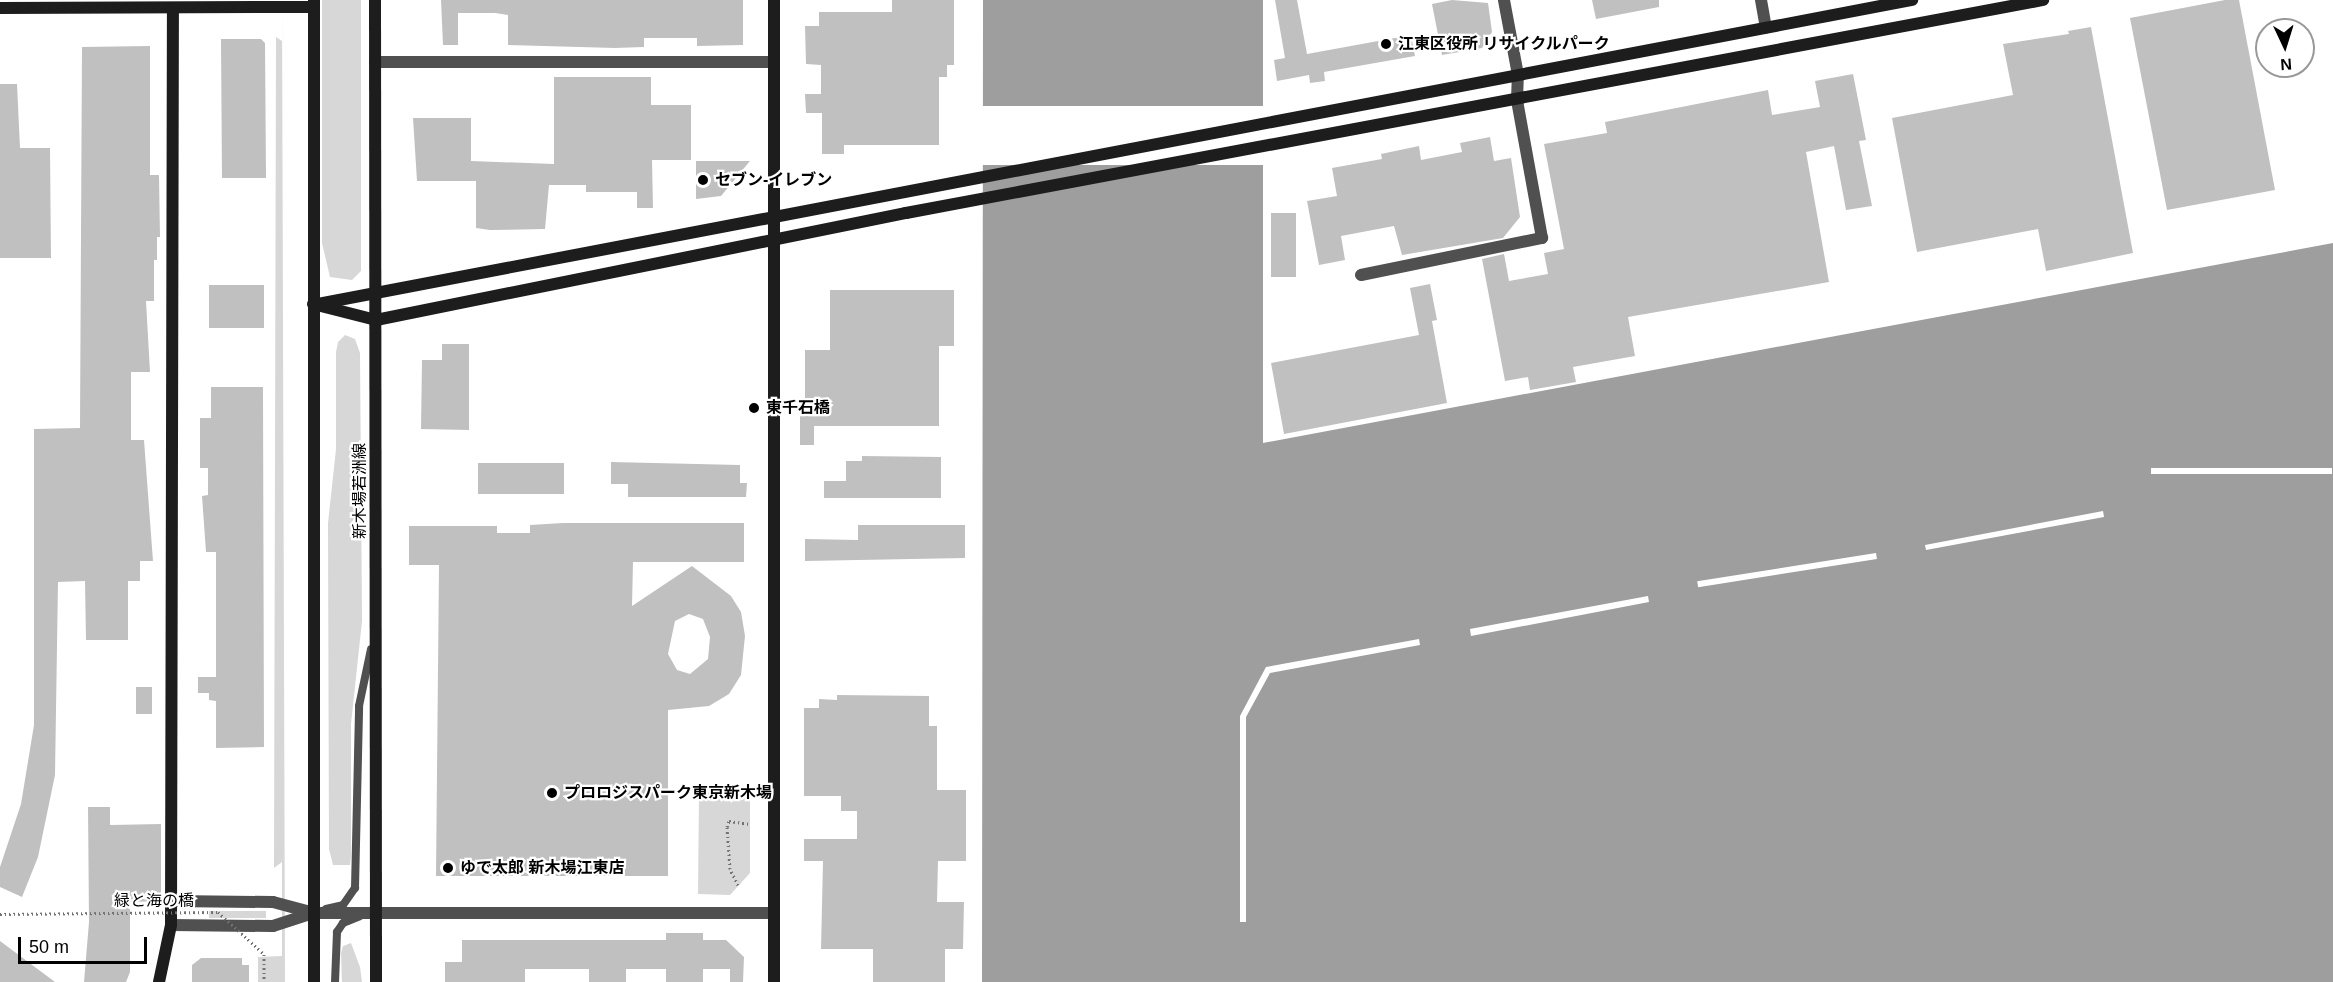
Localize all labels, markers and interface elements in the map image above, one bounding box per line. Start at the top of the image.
north arrow [2255,18,2315,78]
place label: 江東区役所 リサイクルパーク [1398,34,1610,54]
marker: 江東区役所 リサイクルパーク [1379,37,1393,51]
text: N [2280,56,2293,73]
place label: セブン-イレブン [715,170,832,190]
marker: セブン-イレブン [696,173,710,187]
place label: 東千石橋 [766,398,830,418]
marker: 東千石橋 [747,401,761,415]
street label: 新木場若洲線 [350,443,370,539]
place label: プロロジスパーク東京新木場 [564,783,772,803]
marker: プロロジスパーク東京新木場 [545,786,559,800]
place label: ゆで太郎 新木場江東店 [460,858,624,878]
marker: ゆで太郎 新木場江東店 [441,861,455,875]
street label: 緑と海の橋 [114,891,194,911]
scale bar [21,925,150,963]
text: 50 m [29,937,69,957]

